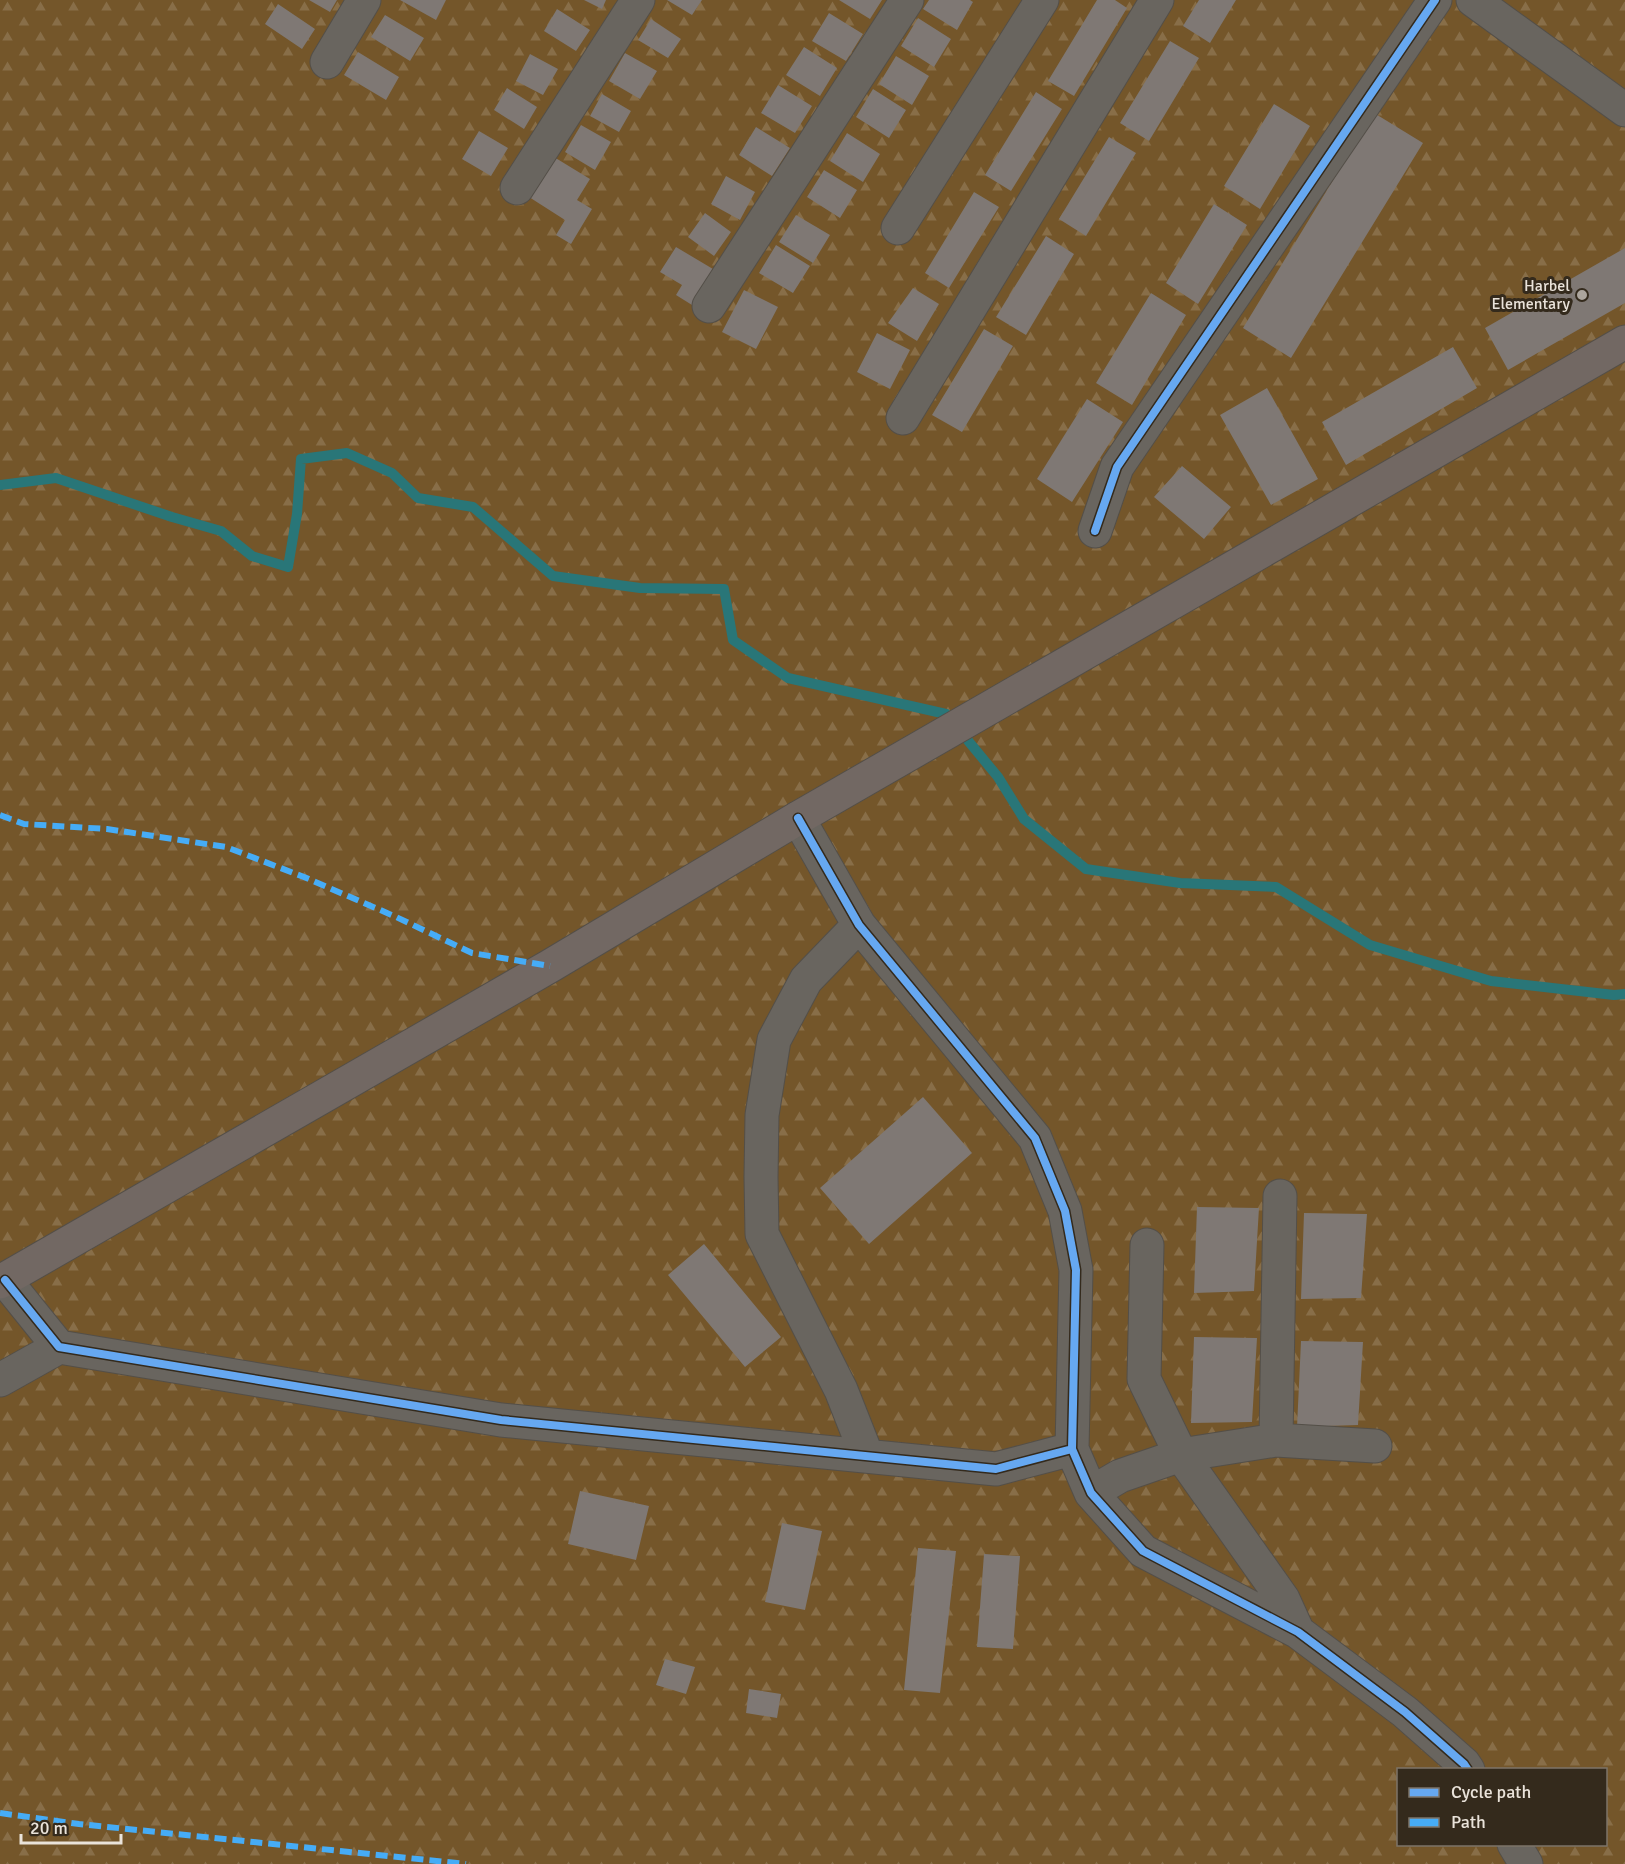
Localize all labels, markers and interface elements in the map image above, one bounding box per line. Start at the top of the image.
place label: Harbel Elementary [1491,276,1571,314]
marker: Harbel Elementary [1575,288,1589,302]
legend [1397,1768,1607,1846]
text: Cycle path [1451,1781,1531,1803]
scale bar [21,1807,122,1845]
text: Path [1451,1811,1486,1833]
text: 20 m [30,1817,68,1839]

